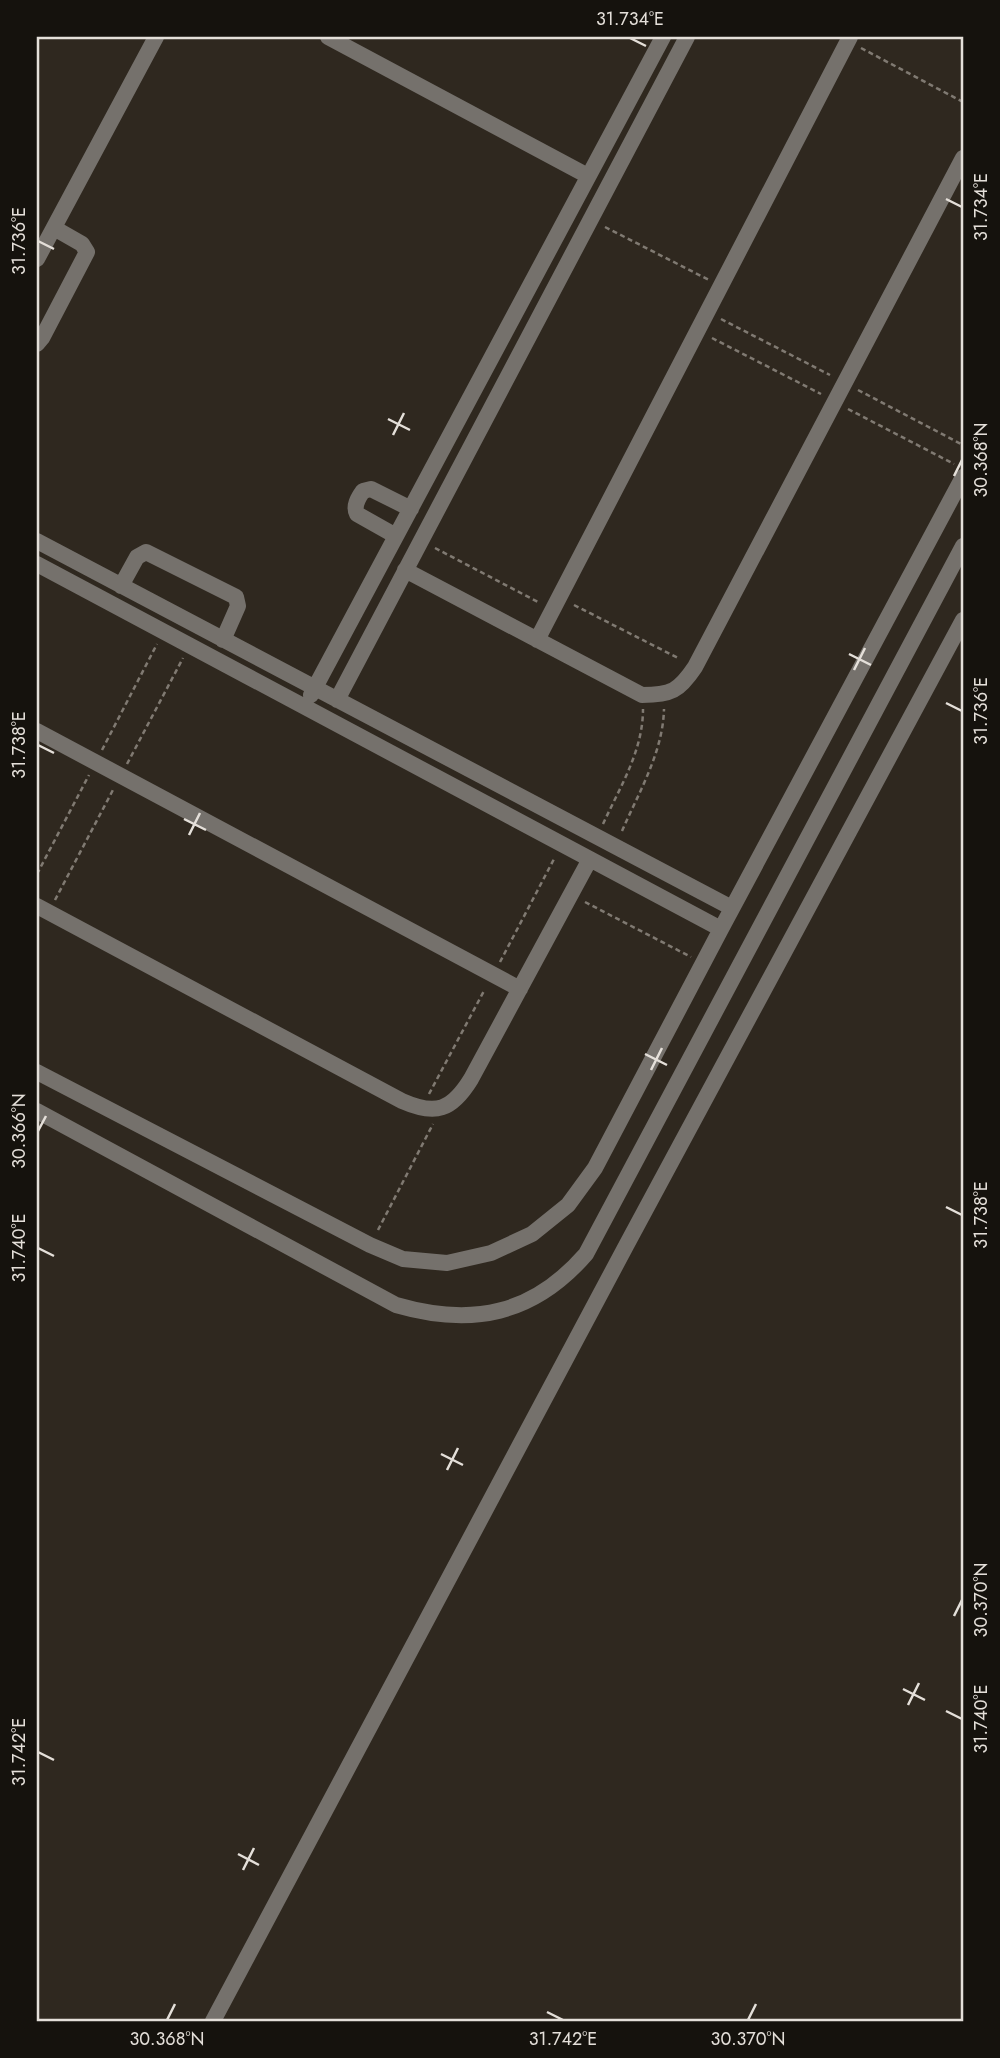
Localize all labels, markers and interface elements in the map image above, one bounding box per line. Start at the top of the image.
text: 31.734°E [596,6,664,32]
text: 31.734°E [968,173,994,241]
text: 31.736°E [6,207,32,275]
text: 30.368°N [968,422,994,498]
text: 31.736°E [968,677,994,745]
text: 31.738°E [6,711,32,779]
text: 30.366°N [6,1093,32,1169]
text: 31.738°E [968,1181,994,1249]
text: 31.740°E [6,1214,32,1282]
text: 30.370°N [968,1563,994,1637]
text: 31.740°E [968,1685,994,1753]
text: 31.742°E [6,1718,32,1786]
text: 30.368°N [129,2026,205,2052]
text: 31.742°E [529,2026,597,2052]
text: 30.370°N [711,2026,785,2052]

